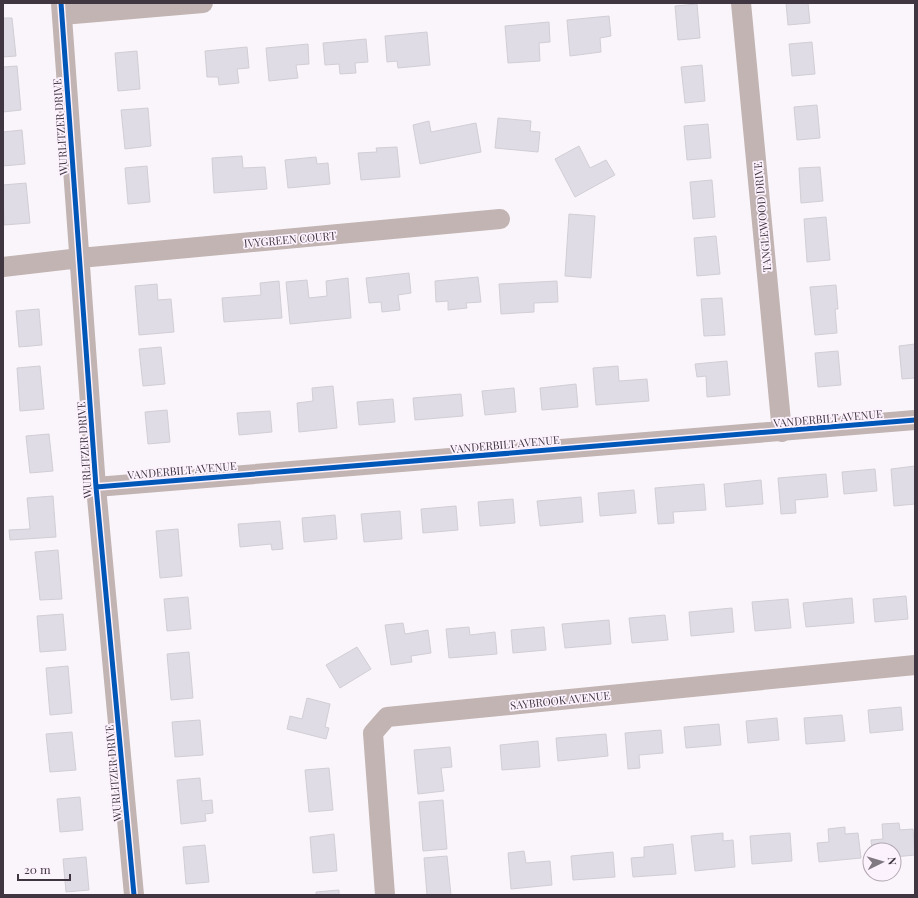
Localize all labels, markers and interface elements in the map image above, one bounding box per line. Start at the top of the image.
street label: WURLITZER DRIVE [49,78,71,177]
street label: TANGLEWOOD DRIVE [750,161,774,273]
street label: IVYGREEN COURT [243,227,337,251]
street label: WURLITZER DRIVE [73,401,95,500]
street label: VANDERBILT AVENUE [772,406,883,430]
street label: VANDERBILT AVENUE [449,432,560,456]
street label: VANDERBILT AVENUE [126,458,237,482]
street label: SAYBROOK AVENUE [509,687,611,713]
street label: WURLITZER DRIVE [101,724,125,823]
north arrow [862,842,902,882]
scale bar [18,856,70,882]
text: N [885,856,900,866]
text: 20 m [24,861,51,877]

